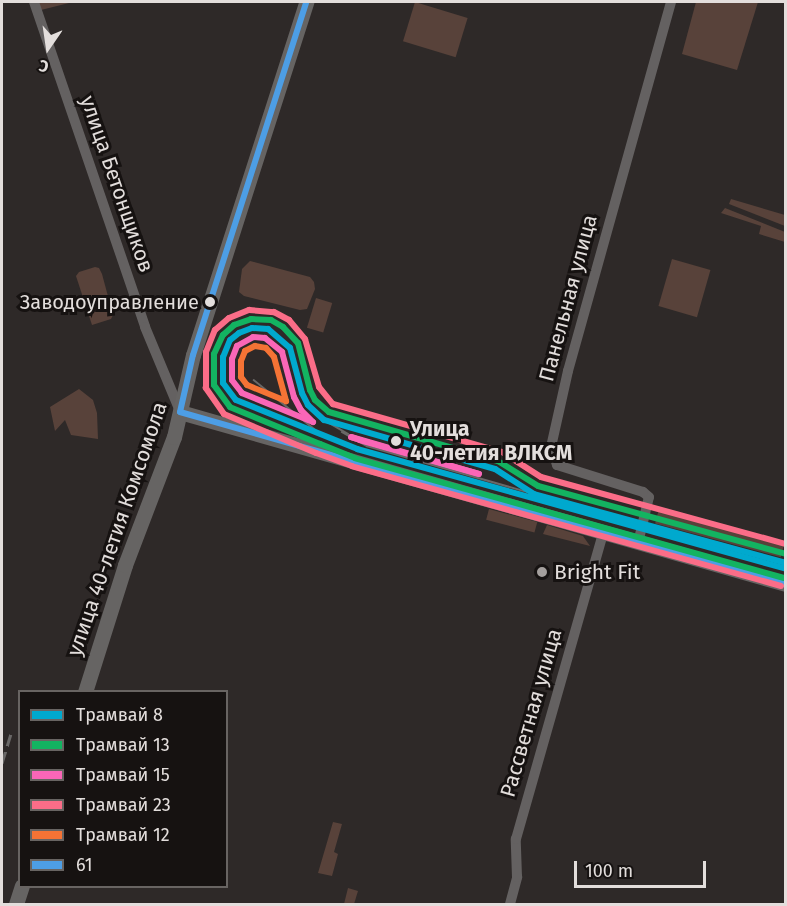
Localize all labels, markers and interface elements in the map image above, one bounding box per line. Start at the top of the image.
north arrow [18,18,78,78]
text: С [37,56,50,76]
street label: улица Бетонщиков [75,92,159,276]
street label: Панельная улица [534,212,602,384]
place label: Заводоуправление [20,290,199,314]
marker: Заводоуправление [204,296,216,308]
street label: улица 40-летия Комсомола [62,399,172,659]
place label: Улица 40-летия ВЛКСМ [410,416,572,466]
marker: Улица 40-летия ВЛКСМ [387,432,405,450]
place label: Bright Fit [554,559,640,585]
marker: Bright Fit [535,565,549,579]
street label: Рассветная улица [495,626,567,800]
legend [18,690,228,888]
text: Трамвай 8 [76,704,163,726]
text: Трамвай 13 [76,734,170,756]
text: Трамвай 15 [76,764,170,786]
text: Трамвай 23 [76,794,171,816]
text: Трамвай 12 [76,824,170,846]
scale bar [577,849,709,887]
text: 61 [76,854,93,876]
text: 100 m [585,860,633,882]

